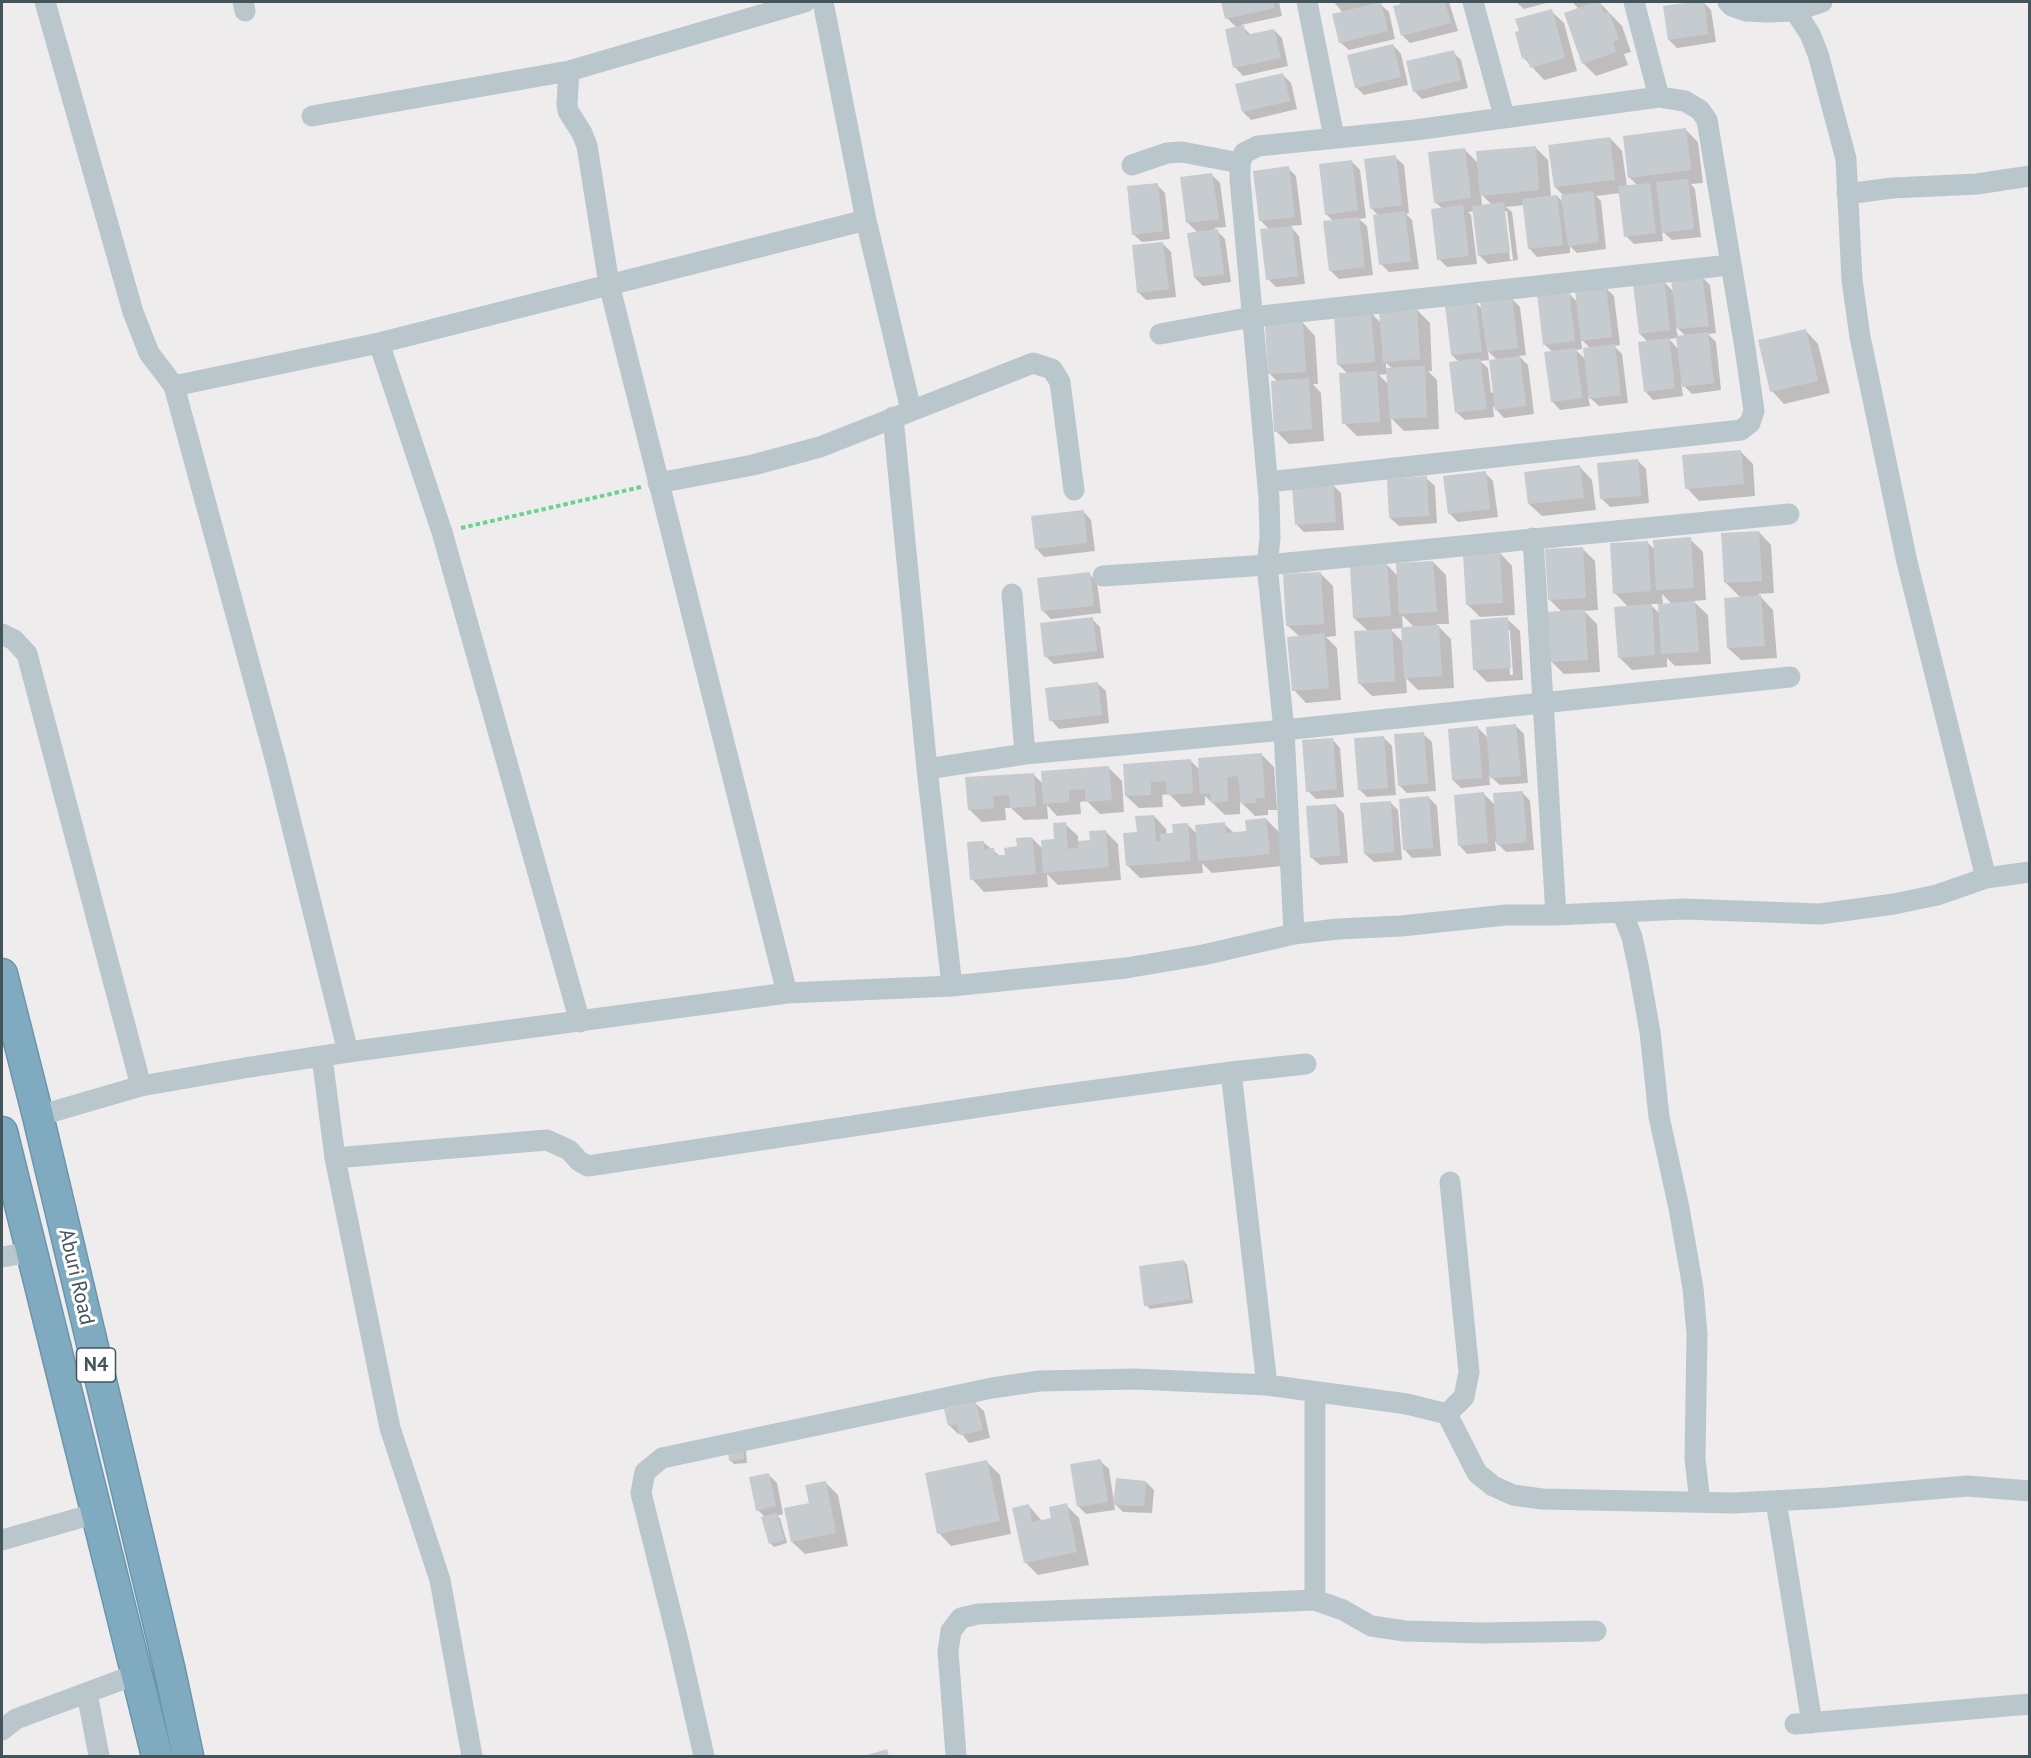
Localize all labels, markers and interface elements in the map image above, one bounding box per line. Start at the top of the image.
street label: Aburi Road [53,1227,99,1327]
road number: N4 [76,1348,116,1382]

